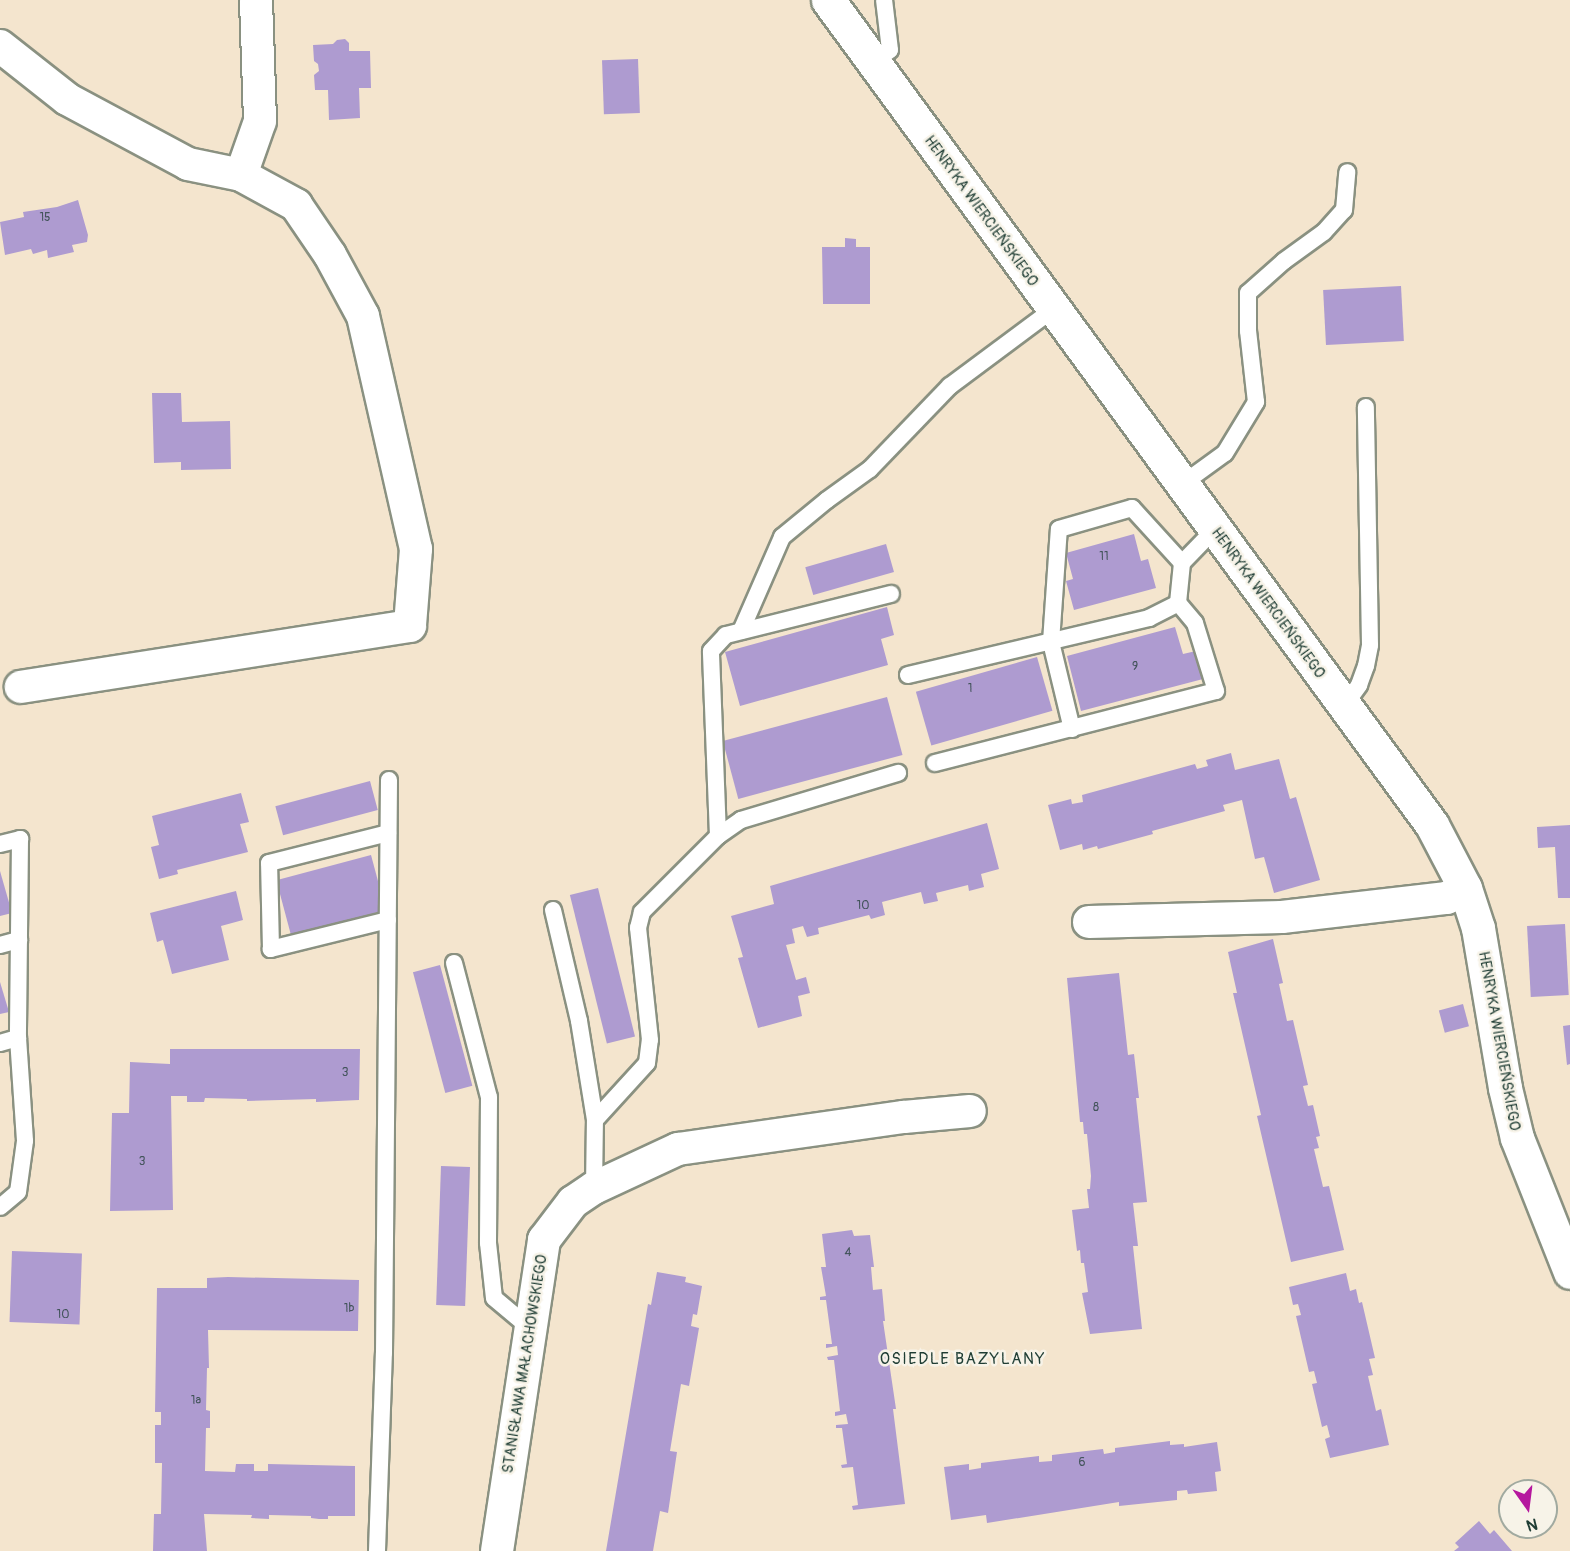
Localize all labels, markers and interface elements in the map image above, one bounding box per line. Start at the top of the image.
street label: HENRYKA WIERCIEŃSKIEGO [920,132,1042,290]
house number: 15 [39,211,51,225]
street label: HENRYKA WIERCIEŃSKIEGO [1207,524,1329,682]
house number: 11 [1099,550,1109,564]
house number: 9 [1132,660,1138,674]
house number: 1 [968,682,972,696]
house number: 10 [857,899,869,913]
street label: HENRYKA WIERCIEŃSKIEGO [1474,950,1524,1132]
house number: 3 [342,1066,348,1080]
house number: 8 [1093,1101,1099,1115]
house number: 3 [139,1155,145,1169]
house number: 4 [845,1246,851,1260]
street label: STANISŁAWA MAŁACHOWSKIEGO [499,1253,551,1475]
house number: 1b [344,1302,354,1316]
house number: 10 [57,1308,69,1322]
district label: OSIEDLE BAZYLANY [880,1349,1046,1369]
house number: 1a [191,1394,201,1408]
house number: 6 [1079,1456,1085,1470]
north arrow [1498,1479,1558,1539]
text: N [1524,1514,1540,1536]

